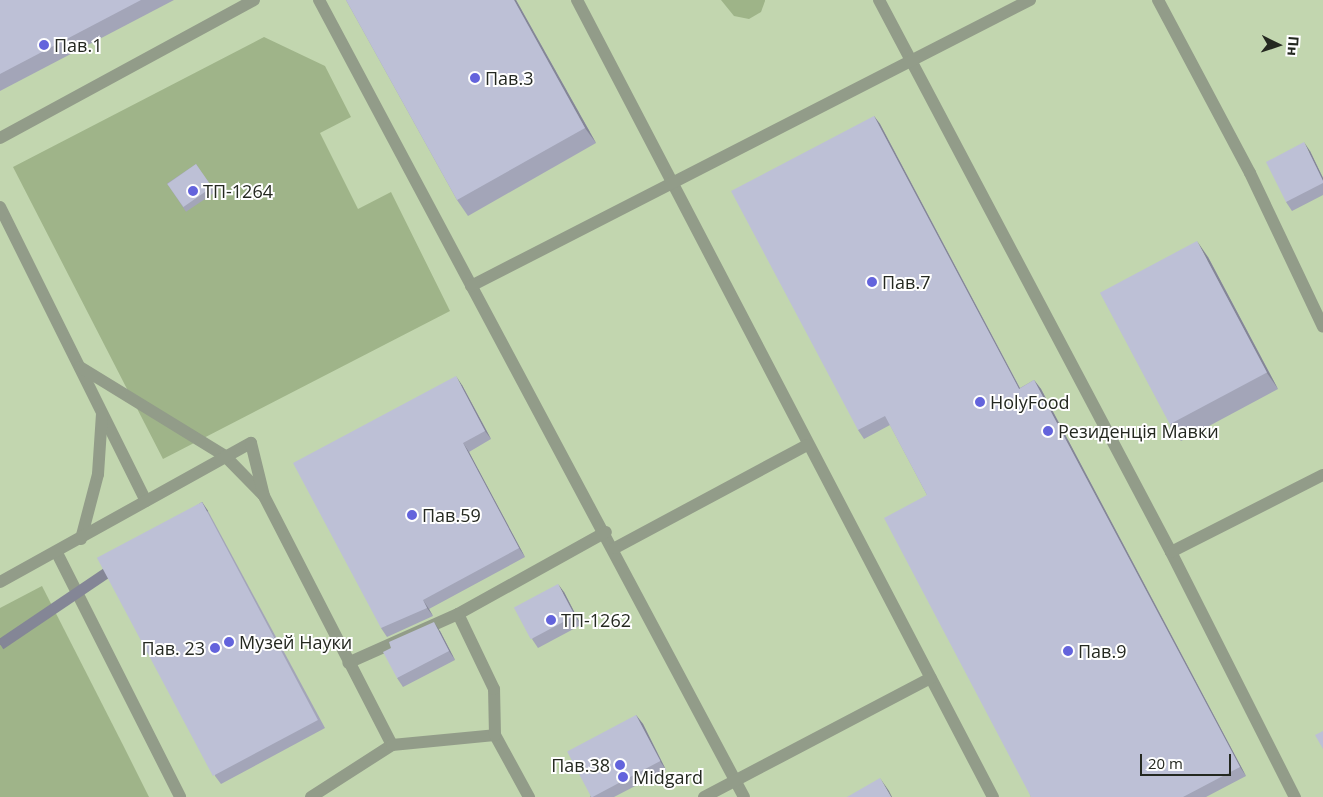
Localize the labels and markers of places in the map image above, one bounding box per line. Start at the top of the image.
place label: Пав.1 [54,34,102,56]
marker: Пав.1 [38,39,50,51]
place label: Пав.3 [485,67,533,89]
marker: Пав.3 [469,72,481,84]
place label: ТП-1264 [203,180,273,202]
marker: ТП-1264 [187,185,199,197]
place label: Пав.7 [882,271,930,293]
marker: Пав.7 [866,276,878,288]
place label: HolyFood [990,391,1070,413]
marker: HolyFood [974,396,986,408]
place label: Резиденція Мавки [1058,420,1219,442]
marker: Резиденція Мавки [1042,425,1054,437]
place label: Пав.59 [422,504,481,526]
marker: Пав.59 [406,509,418,521]
place label: ТП-1262 [561,609,631,631]
marker: ТП-1262 [545,614,557,626]
place label: Музей Науки [239,631,352,653]
marker: Музей Науки [223,636,235,648]
place label: Пав. 23 [142,637,205,659]
place label: Пав.9 [1078,640,1126,662]
marker: Пав. 23 [209,642,221,654]
marker: Пав.9 [1062,645,1074,657]
place label: Пав.38 [551,754,610,776]
marker: Пав.38 [614,759,626,771]
place label: Midgard [633,766,703,788]
marker: Midgard [617,771,629,783]

